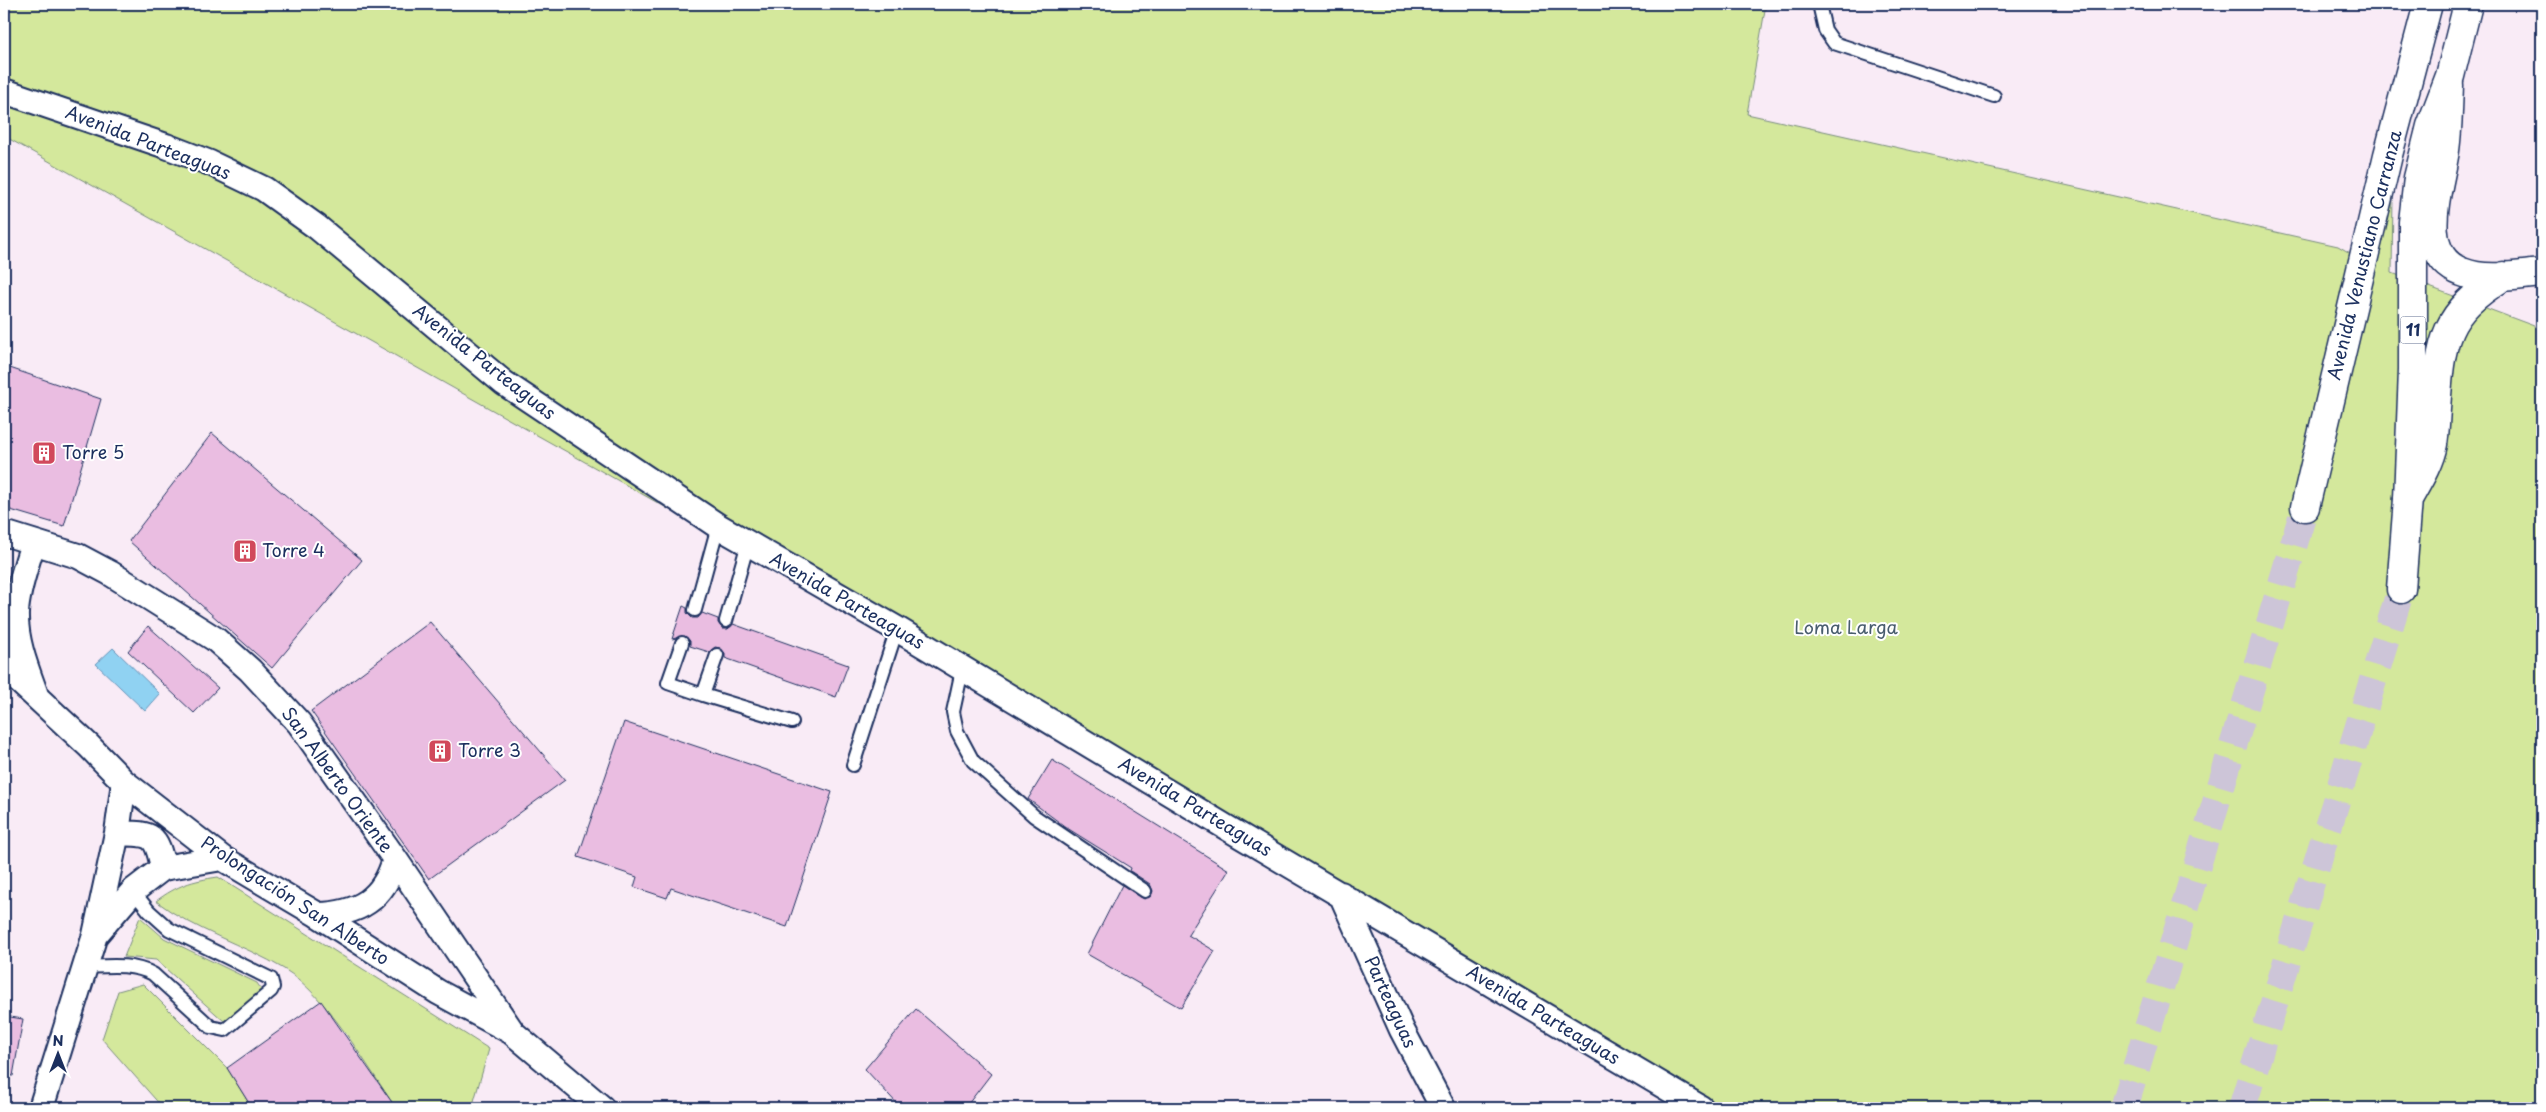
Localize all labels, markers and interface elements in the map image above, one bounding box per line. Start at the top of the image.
street label: Avenida Parteaguas [62,98,235,186]
street label: Avenida Venustiano Carranza [2319,126,2408,382]
street label: Avenida Parteaguas [408,296,562,425]
road number: 11 [2400,316,2426,344]
place label: Torre 5 [62,438,124,465]
building icon: Torre 5 [31,440,57,466]
place label: Torre 4 [262,536,325,563]
building icon: Torre 4 [232,538,258,564]
street label: Avenida Parteaguas [765,544,930,655]
park label: Loma Larga [1794,613,1899,640]
street label: San Alberto Oriente [276,701,401,858]
place label: Torre 3 [458,736,521,763]
building icon: Torre 3 [427,738,453,764]
street label: Avenida Parteaguas [1114,749,1278,862]
street label: Prolongación San Alberto [196,829,395,971]
street label: Parteaguas [1358,951,1424,1052]
street label: Avenida Parteaguas [1462,957,1626,1070]
north arrow [32,1030,82,1080]
text: N [52,1030,64,1051]

